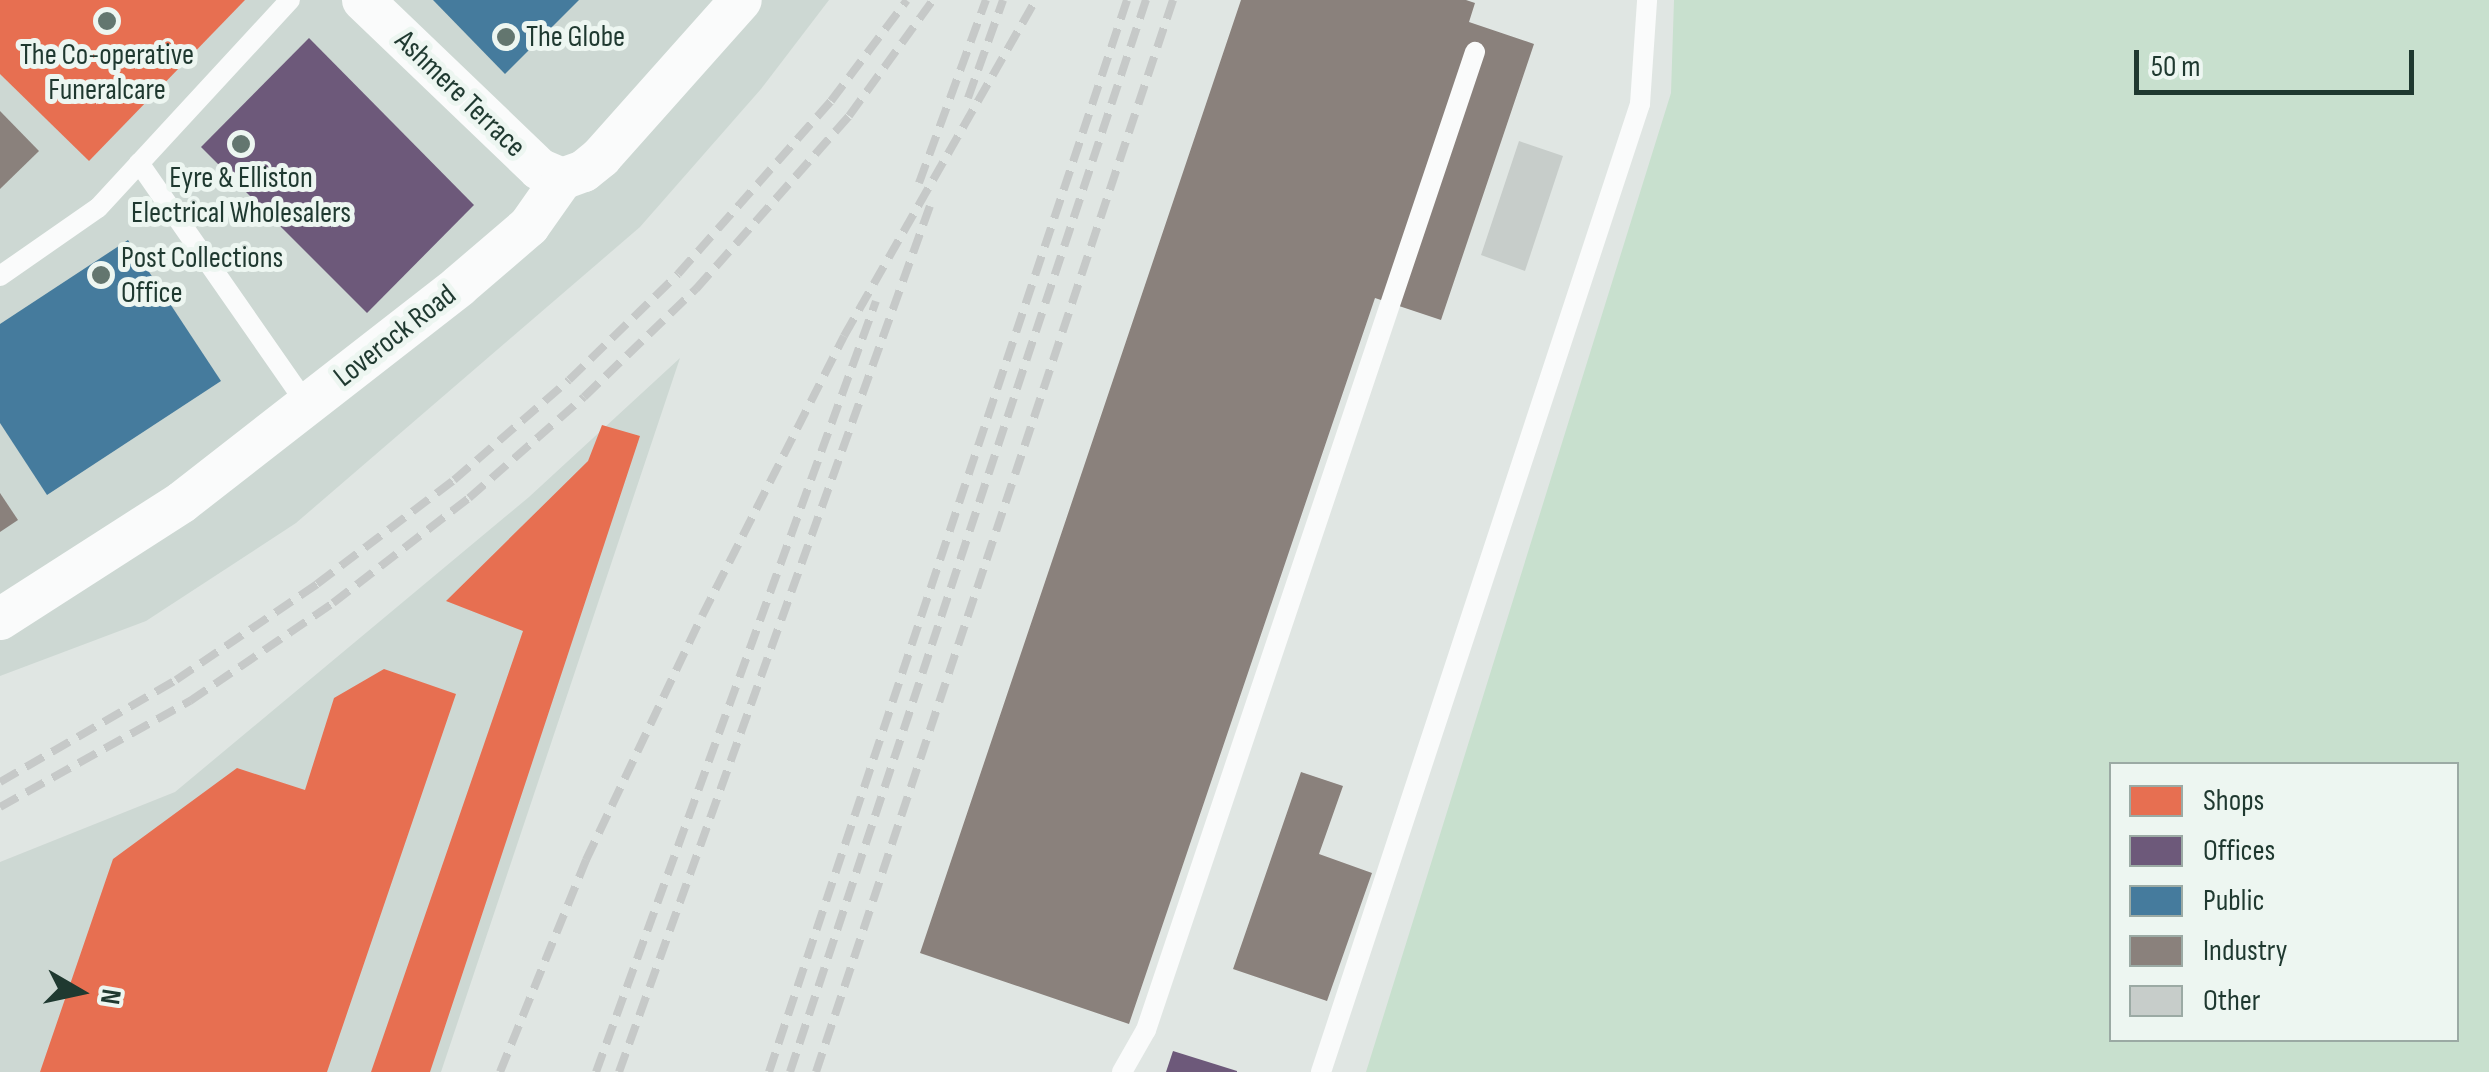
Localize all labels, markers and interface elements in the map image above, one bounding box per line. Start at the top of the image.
marker: The Co-operative Funeralcare [96,10,118,32]
place label: The Globe [526,19,625,55]
street label: Ashmere Terrace [387,23,533,165]
marker: The Globe [495,26,517,48]
scale bar [2139,30,2419,92]
place label: The Co-operative Funeralcare [20,37,194,108]
text: 50 m [2151,49,2200,85]
marker: Eyre & Elliston Electrical Wholesalers [230,133,252,155]
place label: Eyre & Elliston Electrical Wholesalers [131,160,351,230]
place label: Post Collections Office [121,240,283,310]
marker: Post Collections Office [90,264,112,286]
street label: Loverock Road [327,277,463,395]
legend [2109,762,2459,1042]
text: Shops [2203,783,2264,819]
text: Offices [2203,833,2275,869]
text: Public [2203,883,2264,919]
text: Industry [2203,933,2287,969]
north arrow [30,942,130,1042]
text: Other [2203,983,2260,1019]
text: N [93,987,128,1007]

